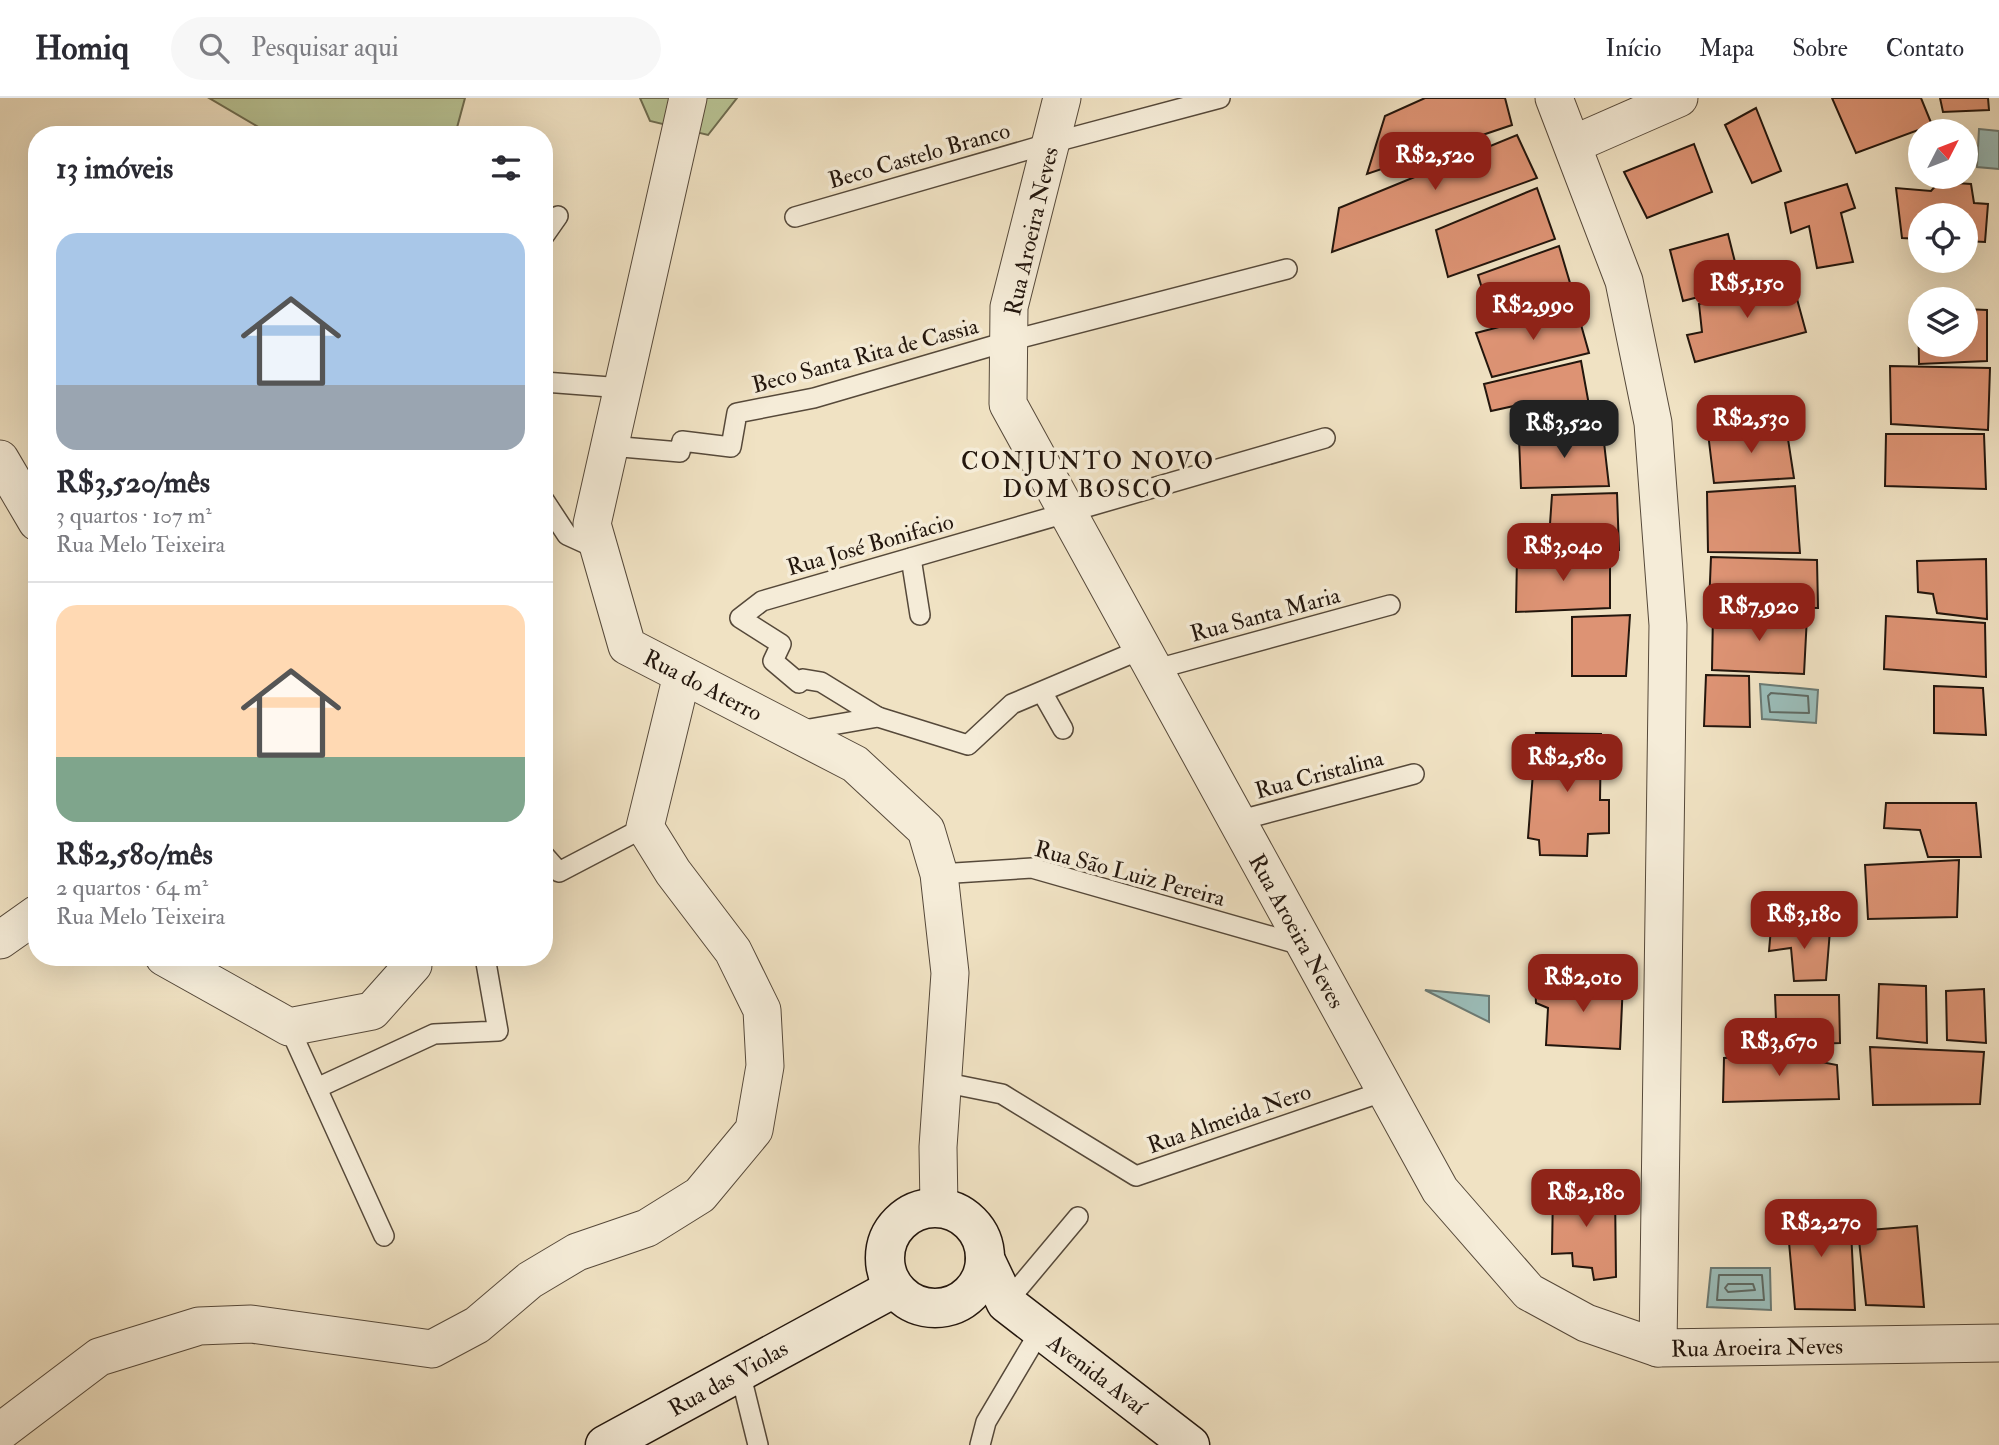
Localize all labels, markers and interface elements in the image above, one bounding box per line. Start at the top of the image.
search box [171,17,661,80]
text: Homiq [35,28,129,69]
icon: search [195,29,233,67]
text: Pesquisar aqui [251,32,399,64]
text: Início [1605,33,1661,64]
text: Mapa [1699,33,1754,64]
text: Sobre [1792,33,1848,64]
text: Contato [1886,33,1964,64]
street label: Beco Castelo Branco [825,116,1013,195]
north arrow [1908,119,1978,189]
map controls [1908,119,1978,357]
pin: R$2,520 [1370,132,1500,192]
text: R$2,520 [1395,140,1475,169]
street label: Rua Aroeira Neves [998,144,1065,318]
icon: filters [487,149,525,187]
text: 13 imóveis [56,150,173,187]
button: locate [1908,203,1978,273]
pin: R$5,150 [1682,260,1812,320]
text: R$5,150 [1710,268,1784,297]
icon: home [228,278,354,404]
pin: R$2,990 [1468,282,1598,342]
button: layers [1908,287,1978,357]
text: R$2,990 [1492,290,1574,319]
street label: Beco Santa Rita de Cassia [749,311,982,400]
pin: R$2,530 [1686,396,1816,455]
pin: R$3,520 [1499,400,1629,460]
text: R$2,530 [1713,403,1789,432]
text: R$3,520 [1526,408,1602,437]
district label: CONJUNTO NOVO DOM BOSCO [961,446,1215,505]
text: R$3,520/mês [56,464,210,501]
text: 3 quartos · 107 m² [56,501,212,530]
street label: Rua José Bonifacio [783,507,957,582]
pin: R$3,040 [1498,524,1628,583]
text: Rua Melo Teixeira [56,530,225,559]
text: R$3,040 [1523,531,1603,560]
street label: Rua Santa Maria [1187,580,1344,648]
pin: R$7,920 [1694,584,1824,643]
text: R$7,920 [1719,591,1799,620]
street label: Rua do Aterro [639,643,767,728]
icon: home [228,650,354,776]
pin: R$2,580 [1502,734,1632,794]
text: R$2,580 [1528,742,1606,771]
street label: Rua Cristalina [1252,743,1387,806]
street label: Rua São Luiz Pereira [1031,834,1229,913]
text: R$2,580/mês [56,836,213,873]
street label: Rua Aroeira Neves [1242,849,1351,1014]
text: 2 quartos · 64 m² [56,873,208,902]
pin: R$3,180 [1739,892,1869,951]
text: R$3,180 [1767,899,1841,928]
text: Rua Melo Teixeira [56,902,225,931]
pin: R$2,010 [1518,954,1648,1014]
text: R$2,010 [1544,962,1622,991]
pin: R$3,670 [1714,1018,1844,1078]
text: R$3,670 [1740,1026,1818,1055]
street label: Rua Almeida Nero [1143,1077,1315,1160]
pin: R$2,180 [1521,1170,1651,1229]
text: R$2,180 [1547,1177,1625,1206]
pin: R$2,270 [1756,1200,1886,1259]
text: R$2,270 [1781,1207,1861,1236]
street label: Avenida Avaí [1041,1327,1153,1422]
street label: Rua Aroeira Neves [1671,1331,1843,1363]
street label: Rua das Violas [663,1334,793,1423]

